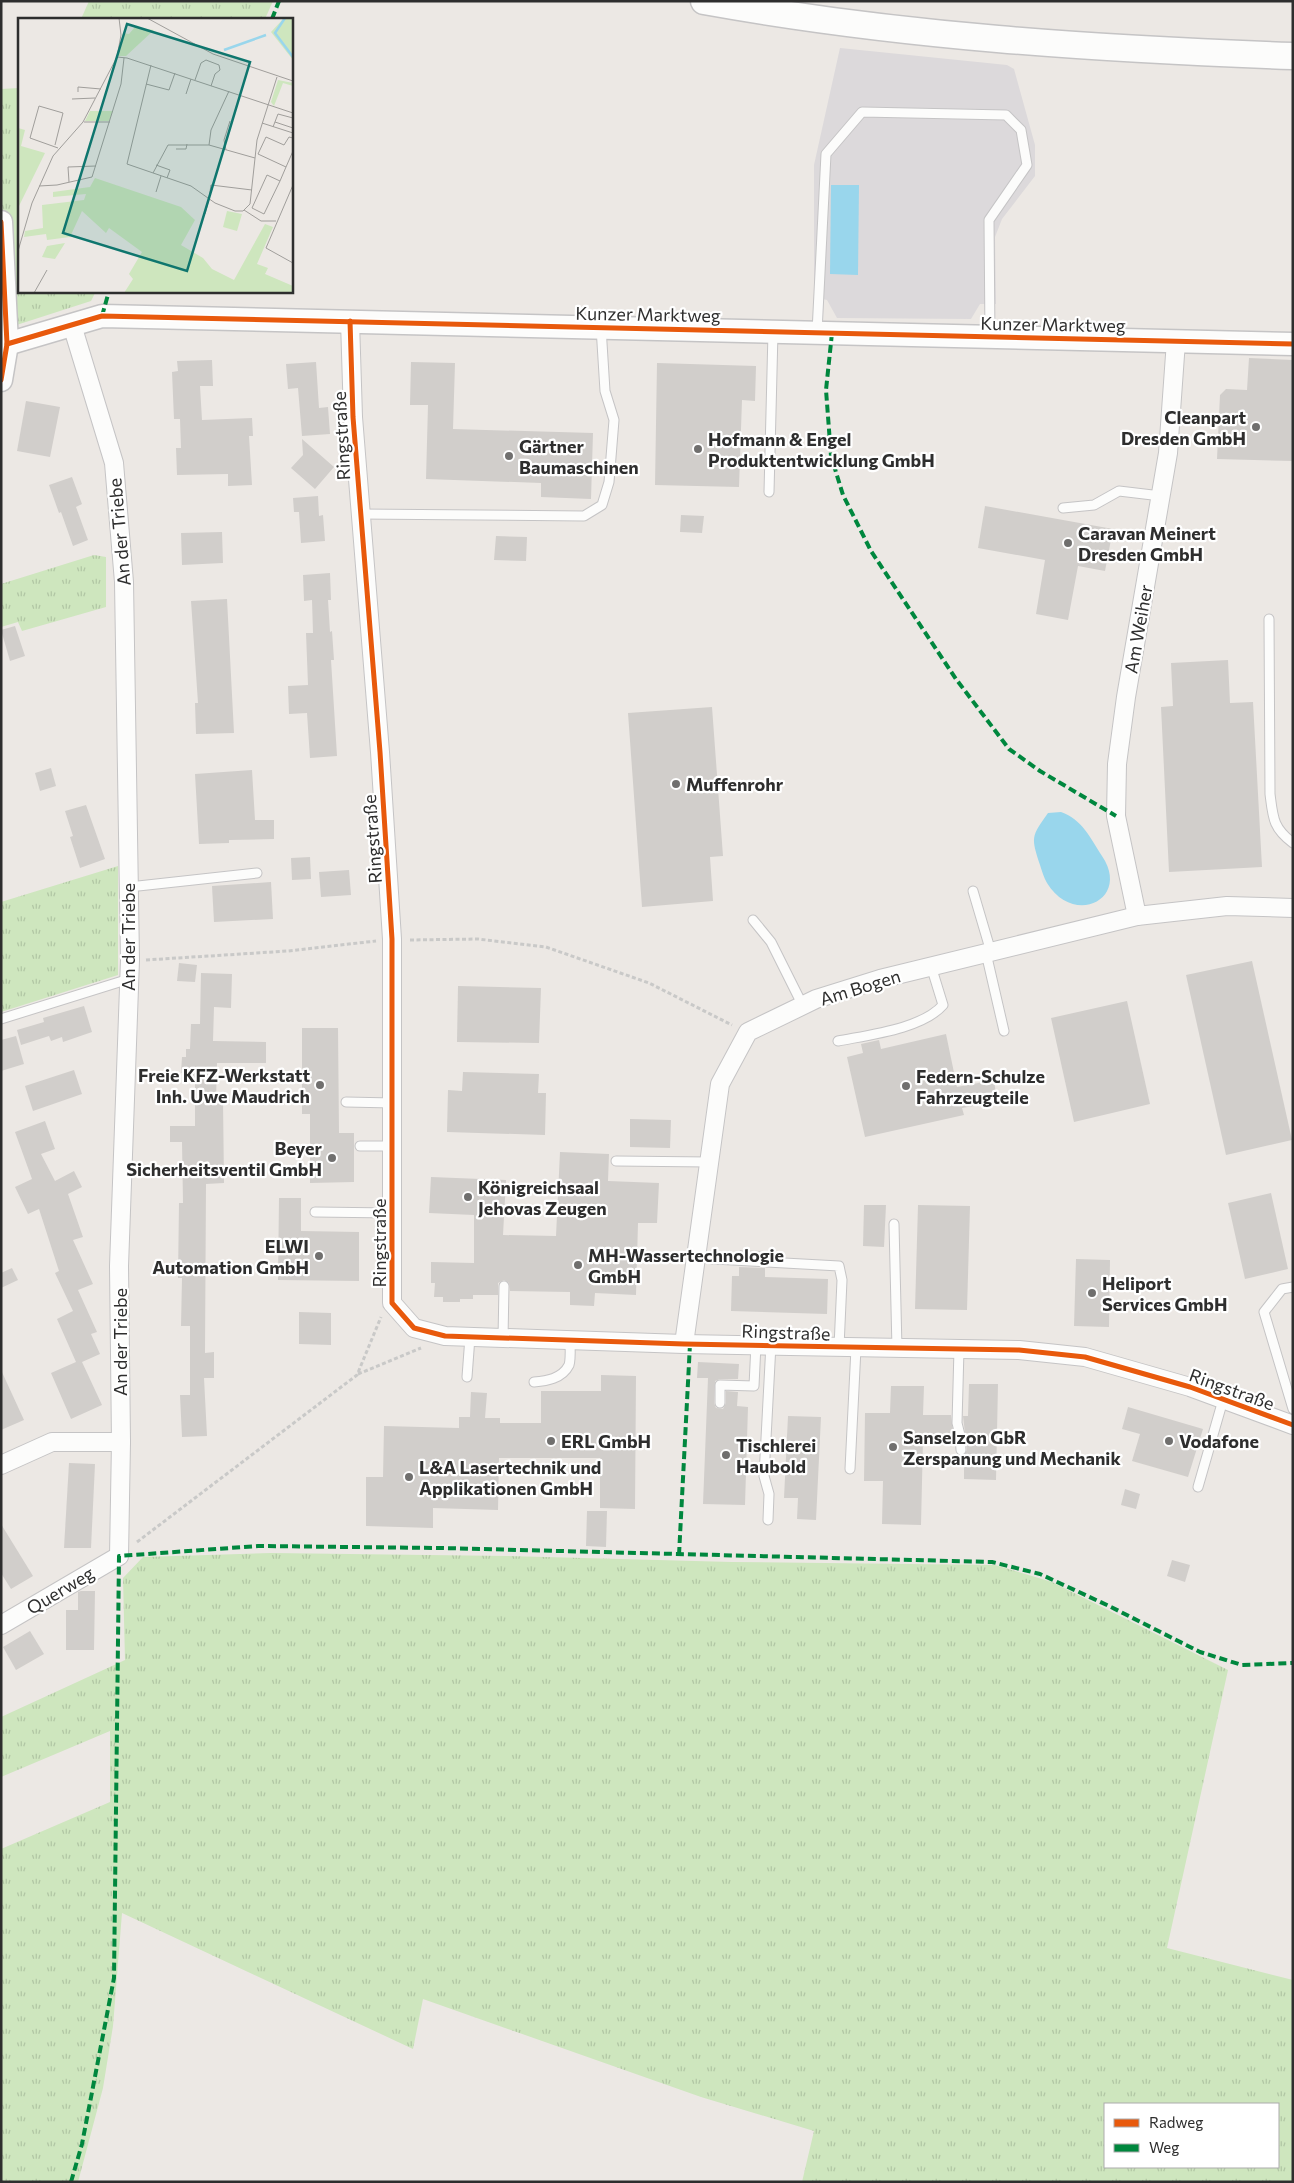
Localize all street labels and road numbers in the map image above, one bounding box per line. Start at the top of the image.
street label: Kunzer Marktweg [575,302,721,326]
street label: Kunzer Marktweg [980,312,1126,336]
street label: Ringstraße [328,391,354,481]
street label: An der Triebe [103,477,135,587]
street label: Am Weiher [1119,583,1157,675]
street label: Ringstraße [358,794,386,884]
street label: An der Triebe [117,883,139,991]
street label: Am Bogen [817,964,903,1010]
street label: Ringstraße [368,1198,390,1288]
street label: An der Triebe [109,1288,131,1396]
street label: Ringstraße [741,1319,831,1345]
street label: Ringstraße [1186,1363,1278,1415]
street label: Querweg [22,1561,98,1619]

